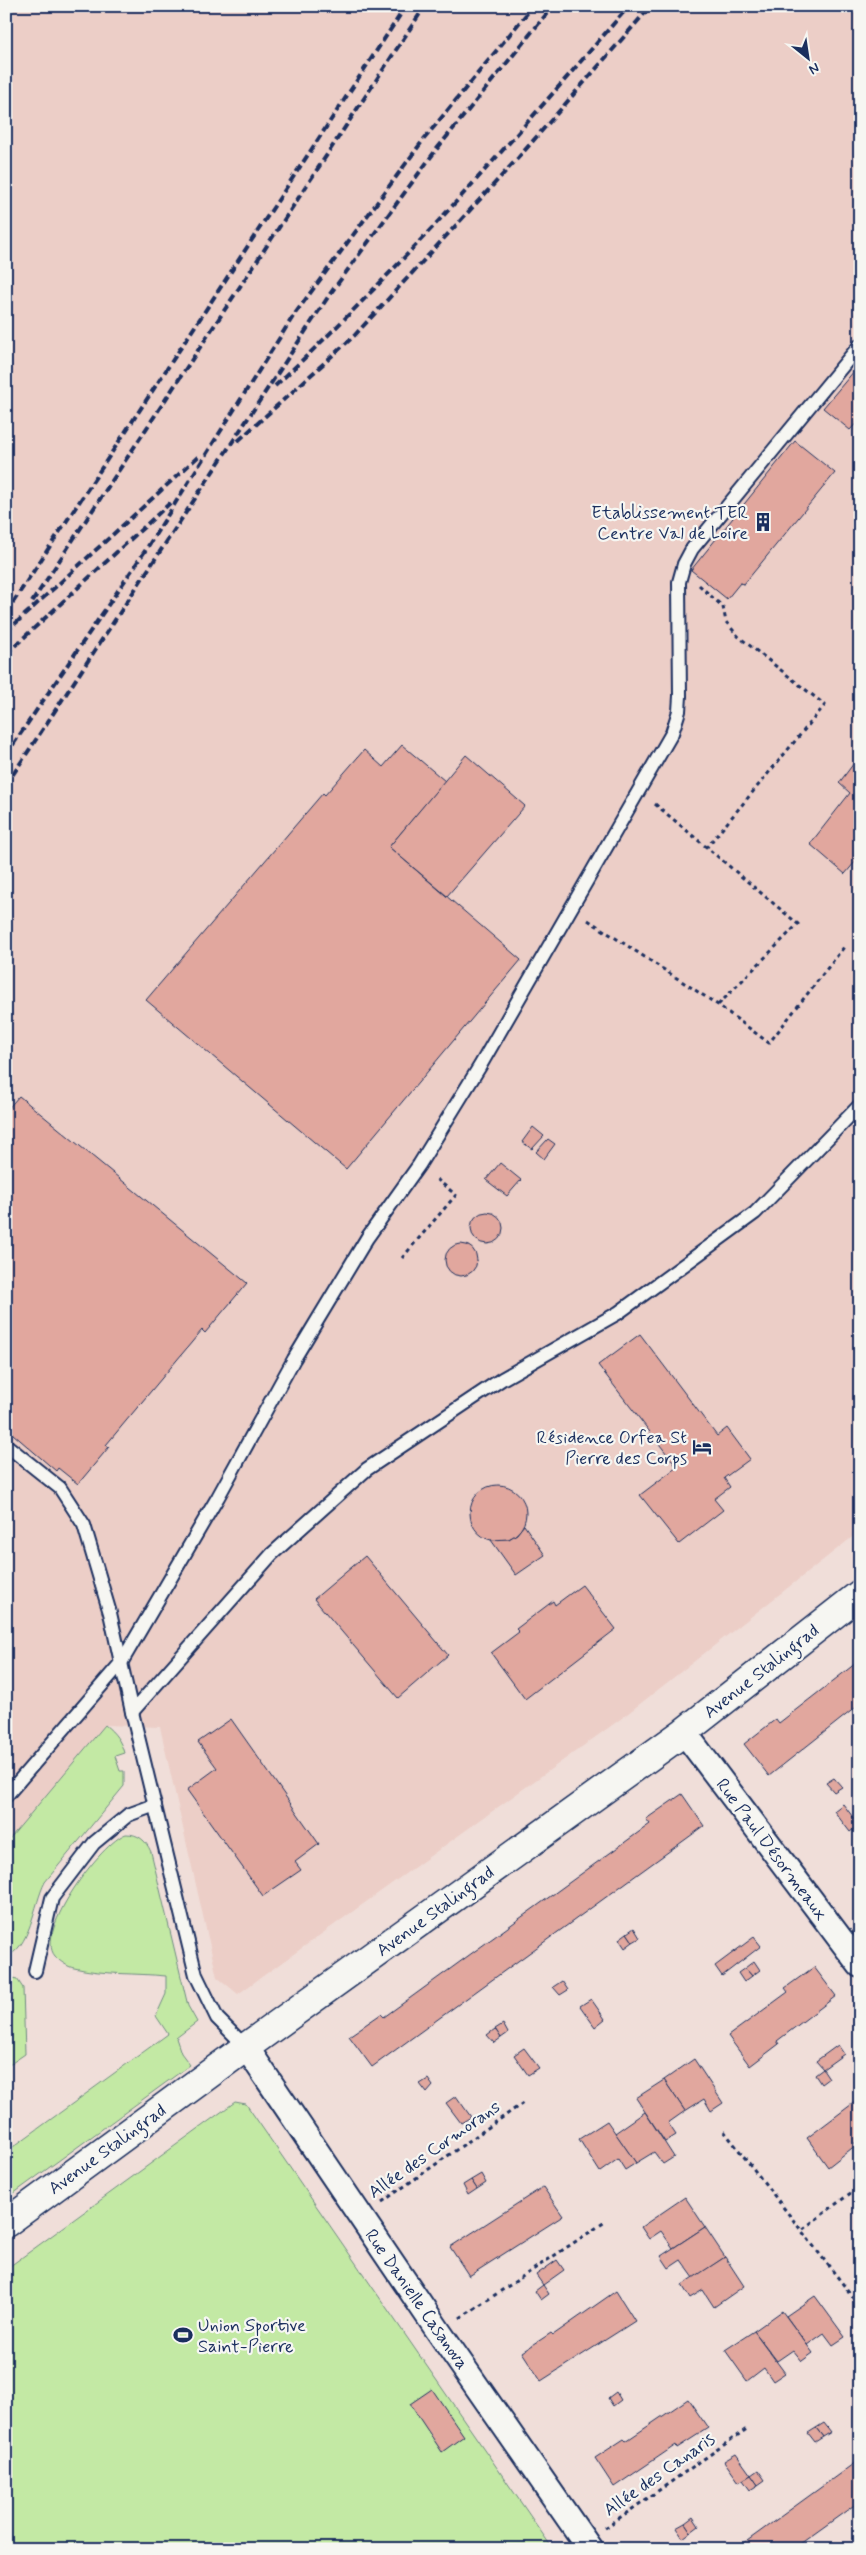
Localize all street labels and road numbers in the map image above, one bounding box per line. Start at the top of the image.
street label: Avenue Stalingrad [699,1619,826,1726]
street label: Rue Paul Désormeaux [710,1774,832,1925]
street label: Avenue Stalingrad [372,1861,501,1964]
street label: Allée des Cormorans [364,2095,505,2204]
street label: Avenue Stalingrad [44,2099,173,2202]
street label: Rue Danielle Casanova [359,2225,474,2375]
street label: Allée des Canaris [599,2427,720,2522]

